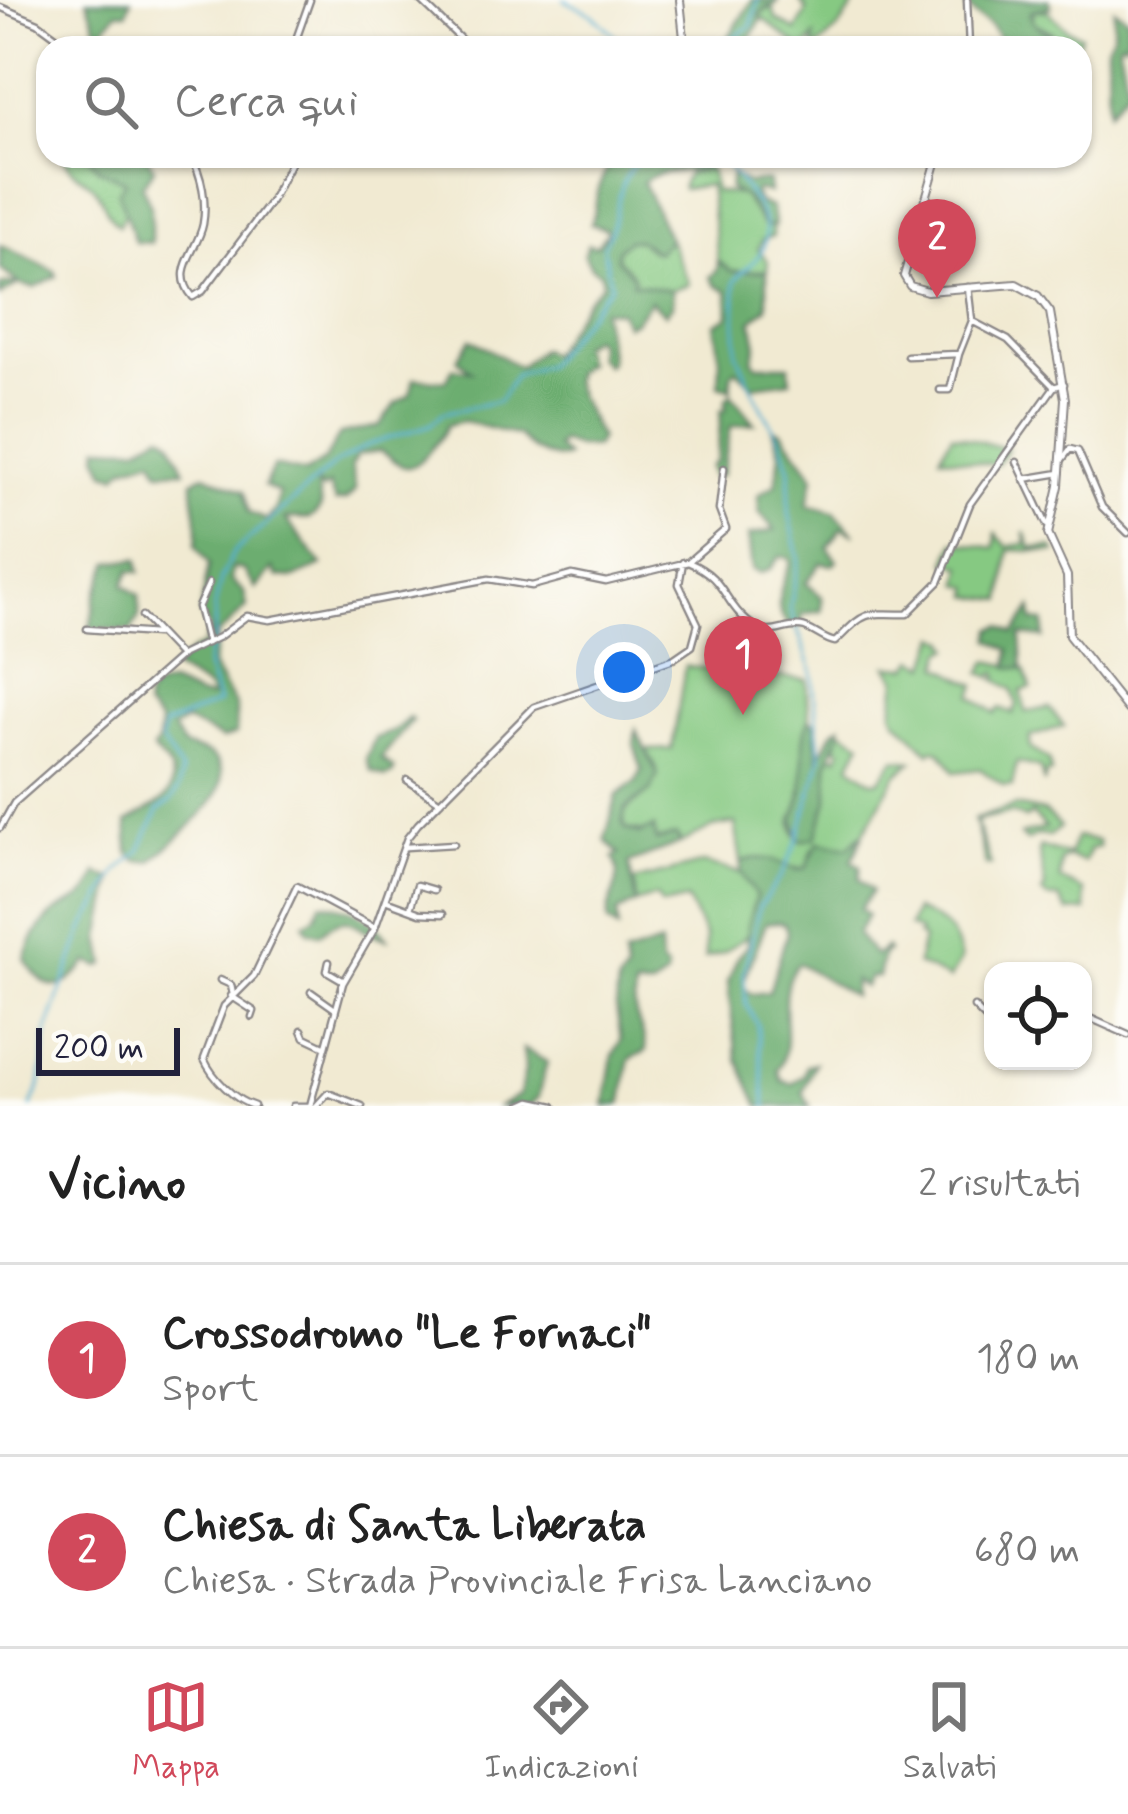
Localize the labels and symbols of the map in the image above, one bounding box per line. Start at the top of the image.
pin: 2 [898,199,976,298]
pin: 1 [704,616,782,715]
your location [594,642,654,702]
scale bar [36,1022,180,1075]

